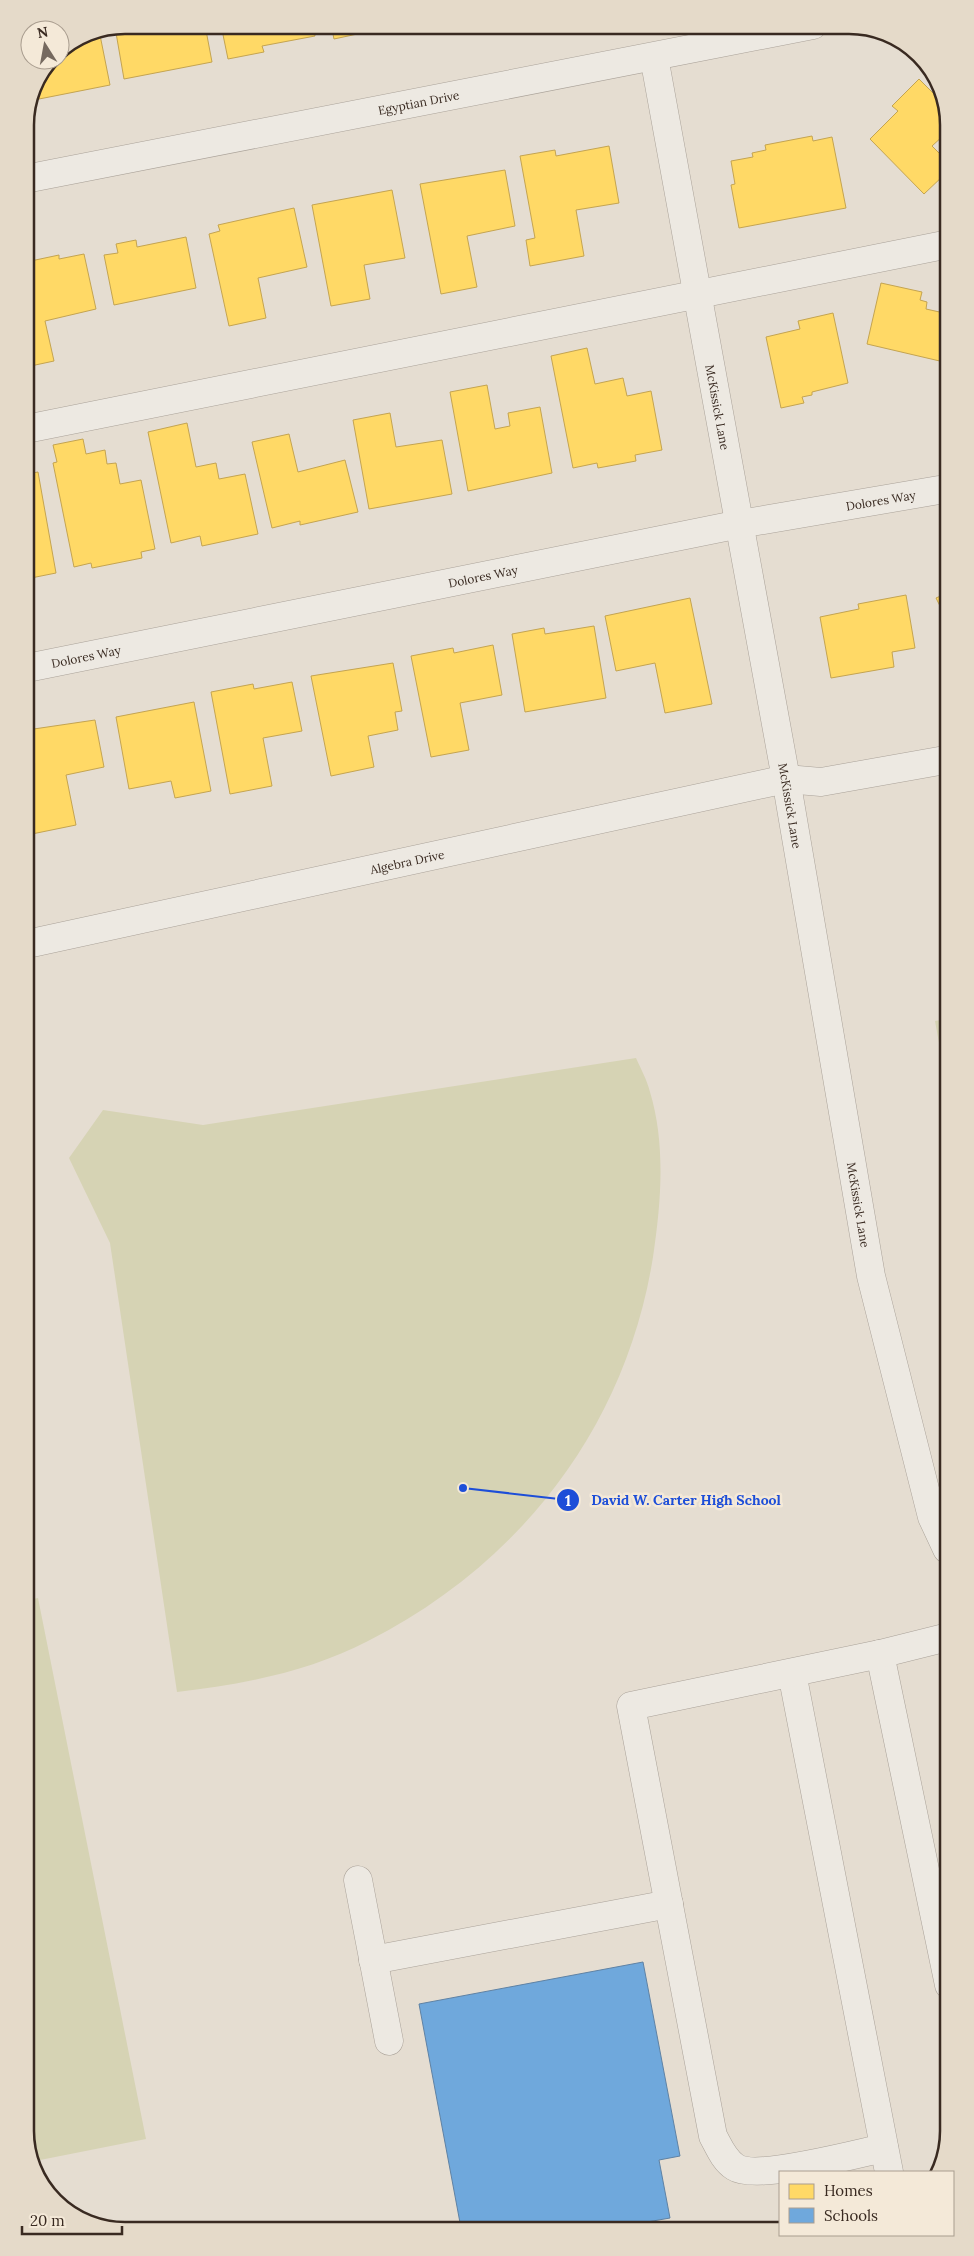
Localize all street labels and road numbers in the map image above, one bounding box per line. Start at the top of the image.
street label: Egyptian Drive [377,87,461,117]
street label: McKissick Lane [703,363,733,452]
street label: Dolores Way [845,487,917,513]
street label: Dolores Way [447,561,520,590]
street label: Dolores Way [50,642,123,670]
street label: McKissick Lane [776,762,805,850]
street label: Algebra Drive [368,846,446,877]
street label: McKissick Lane [844,1161,874,1249]

